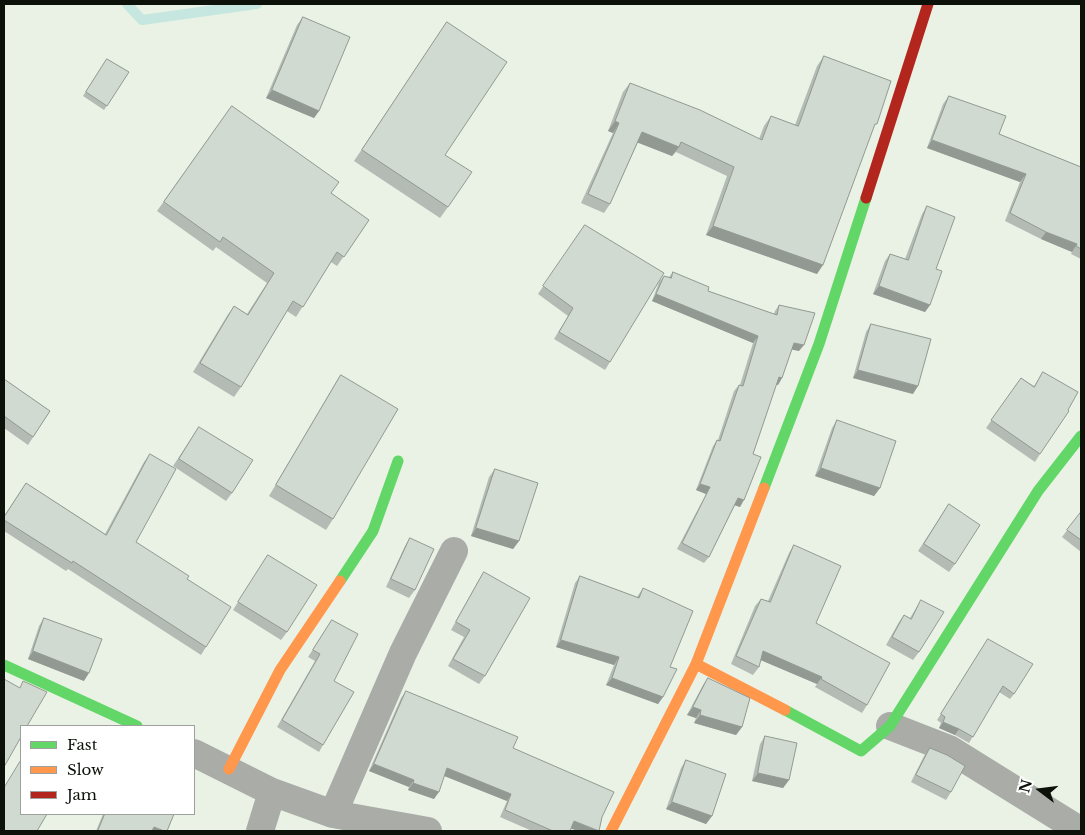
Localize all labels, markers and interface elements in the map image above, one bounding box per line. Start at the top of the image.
legend [20,725,195,815]
text: Fast [67,735,97,754]
text: Slow [67,760,104,779]
north arrow [1015,765,1065,815]
text: N [1015,777,1036,795]
text: Jam [67,785,97,804]

